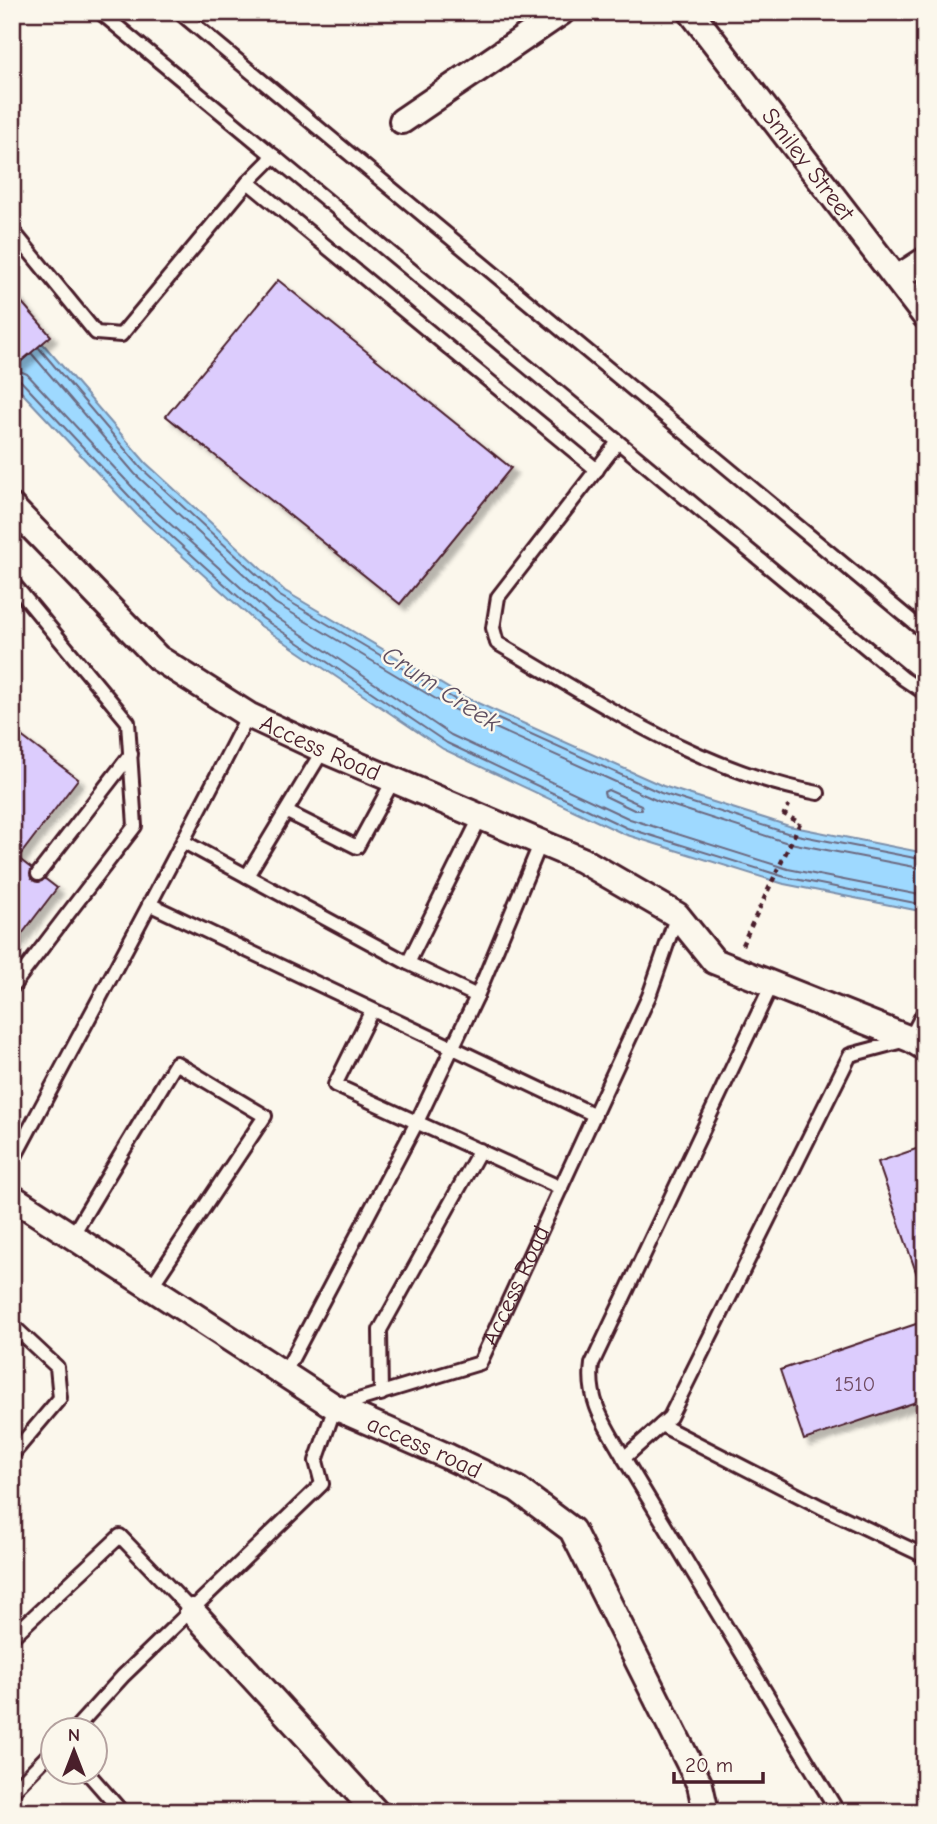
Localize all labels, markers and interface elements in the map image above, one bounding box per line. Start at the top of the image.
street label: Smiley Street [756,102,861,227]
water label: Crum Creek [376,640,506,738]
street label: Access Road [256,709,385,787]
street label: Access Road [476,1221,555,1350]
house number: 1510 [835,1372,875,1396]
street label: access road [363,1409,486,1484]
north arrow [38,1716,108,1786]
text: N [68,1724,80,1746]
scale bar [674,1740,764,1784]
text: 20 m [685,1753,733,1777]

